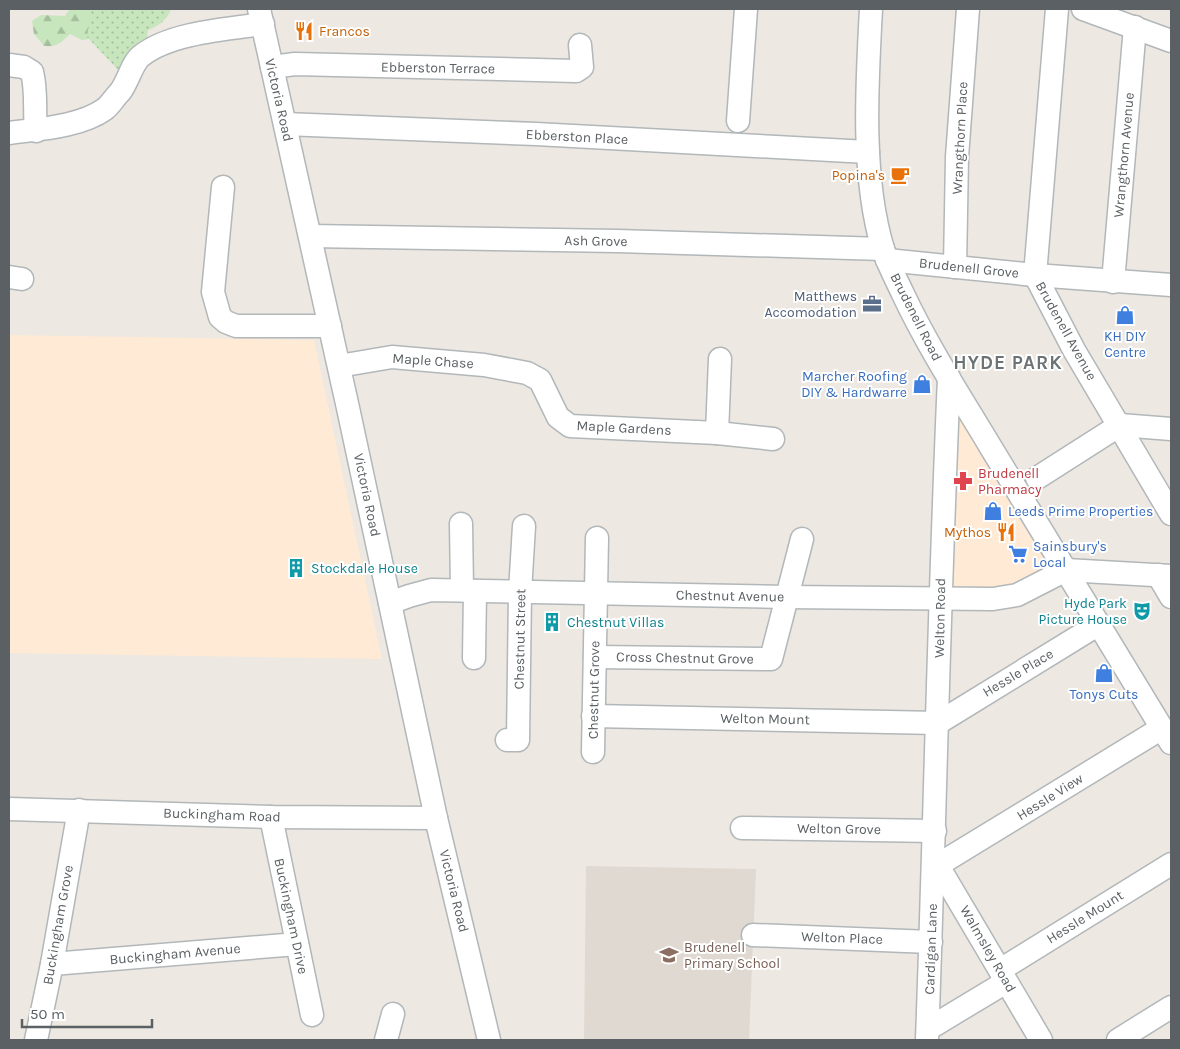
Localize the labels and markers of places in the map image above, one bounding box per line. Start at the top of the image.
restaurant icon: Francos [293,20,315,42]
place label: Francos [319,23,370,40]
cafe icon: Popina's [889,164,911,186]
place label: Popina's [832,167,885,184]
place label: Matthews Accomodation [765,288,857,321]
office icon: Matthews Accomodation [861,293,883,315]
shop icon: KH DIY Centre [1114,304,1136,326]
place label: KH DIY Centre [1104,328,1146,361]
place label: Marcher Roofing DIY & Hardwarre [801,368,907,401]
shop icon: Marcher Roofing DIY & Hardwarre [911,373,933,395]
place label: Brudenell Pharmacy [978,465,1042,498]
pharmacy icon: Brudenell Pharmacy [952,470,974,492]
shop icon: Leeds Prime Properties [982,500,1004,522]
place label: Leeds Prime Properties [1008,503,1153,520]
restaurant icon: Mythos [995,521,1017,543]
place label: Mythos [944,524,991,541]
place label: Sainsbury's Local [1033,538,1107,571]
supermarket icon: Sainsbury's Local [1007,543,1029,565]
building icon: Stockdale House [285,557,307,579]
place label: Stockdale House [311,560,418,577]
place label: Hyde Park Picture House [1039,595,1127,628]
theatre icon: Hyde Park Picture House [1131,600,1153,622]
building icon: Chestnut Villas [541,611,563,633]
place label: Chestnut Villas [567,614,664,631]
shop icon: Tonys Cuts [1093,662,1115,684]
place label: Tonys Cuts [1070,686,1138,703]
place label: Brudenell Primary School [684,939,780,972]
school or university icon: Brudenell Primary School [658,944,680,966]

